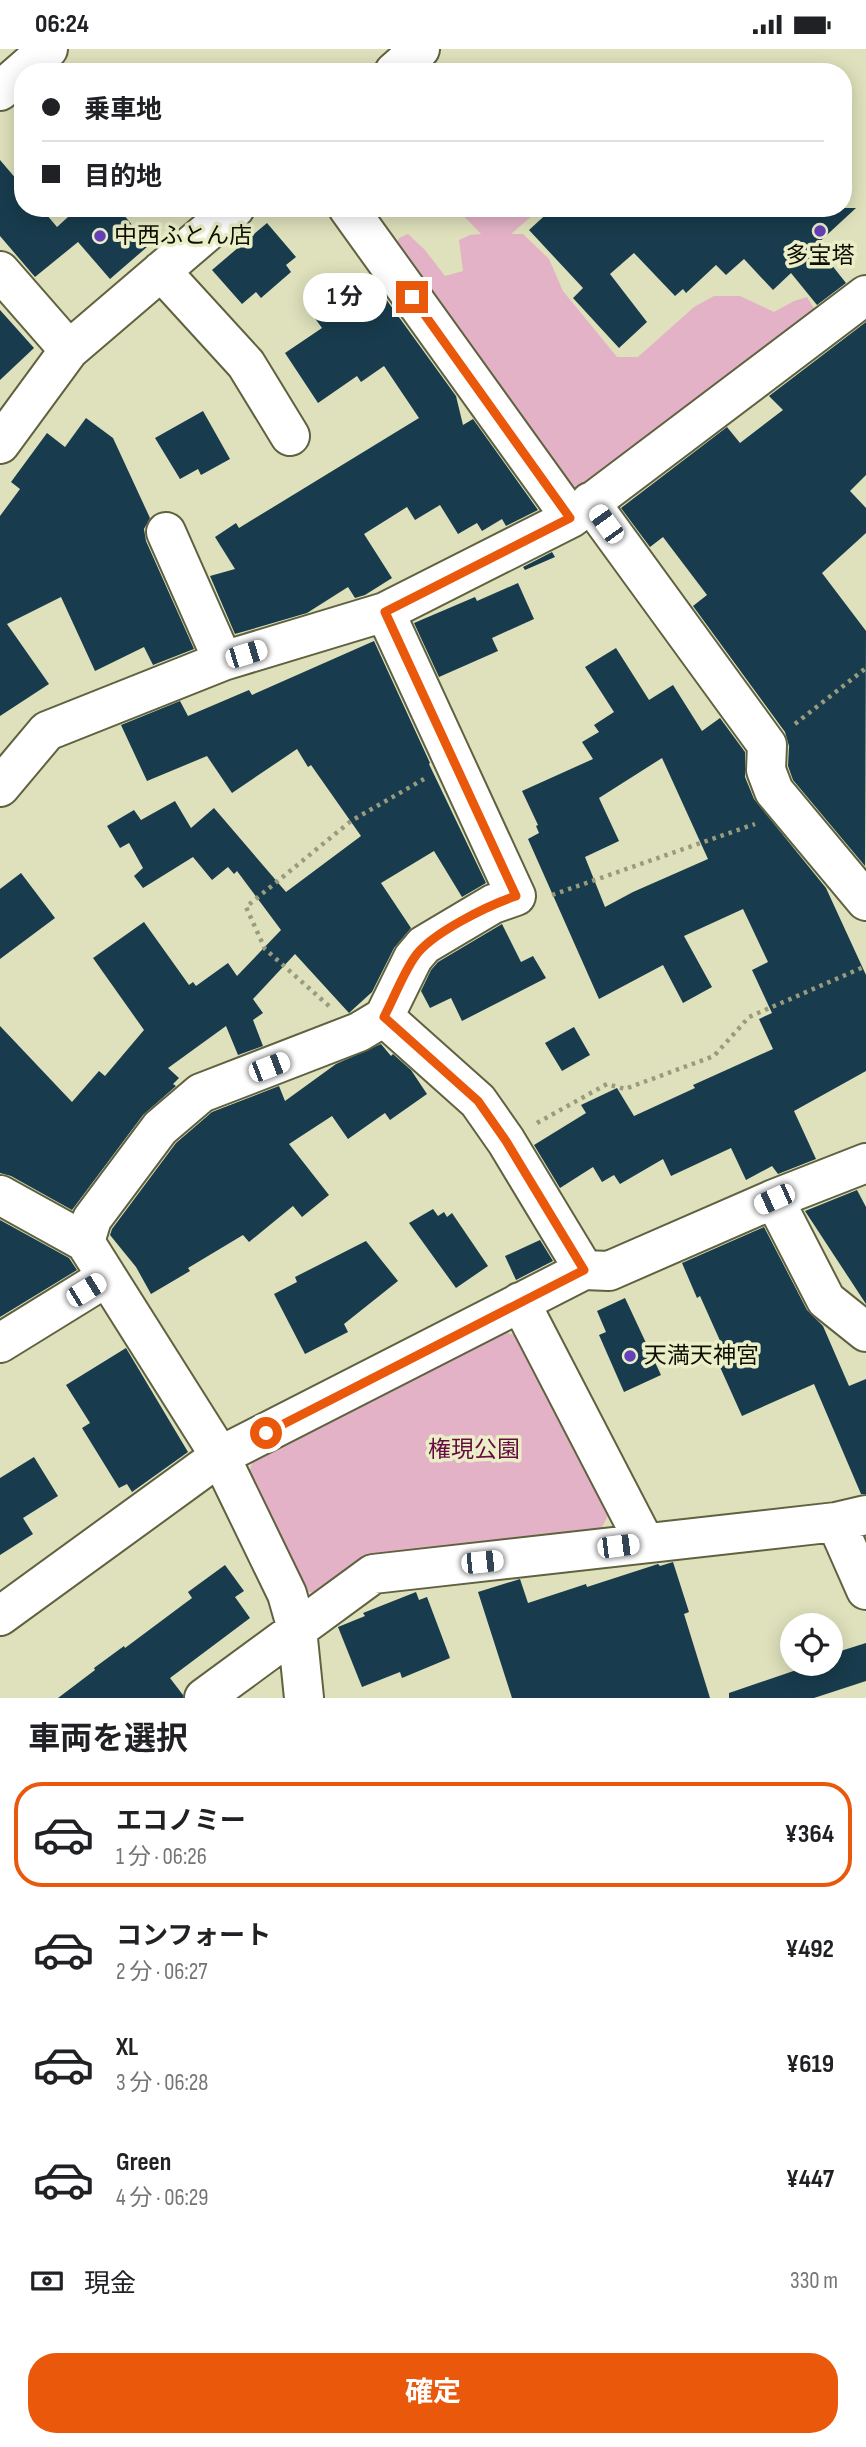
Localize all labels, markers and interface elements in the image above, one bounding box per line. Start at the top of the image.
text: 06:24 [35,9,89,40]
text: 乗車地 [84,95,162,126]
text: 目的地 [84,162,162,193]
place label: 中西ふとん店 [114,222,252,250]
marker: 多宝塔 [812,223,828,239]
marker: 中西ふとん店 [92,228,108,244]
place label: 多宝塔 [786,242,855,270]
callout: 1 分 [304,273,388,321]
route end [396,281,428,313]
text: 1 分 [327,283,363,311]
car [586,501,627,547]
car [223,638,270,670]
car [246,1050,293,1084]
car [751,1181,798,1217]
car [63,1270,110,1310]
place label: 天満天神宮 [644,1342,759,1370]
marker: 天満天神宮 [622,1348,638,1364]
route start [250,1417,282,1449]
park label: 権現公園 [428,1436,520,1464]
car [596,1533,641,1559]
car [461,1549,504,1575]
map controls [780,1613,843,1676]
button: locate [780,1613,843,1676]
text: 車両を選択 [28,1720,188,1759]
icon: car [32,1803,95,1866]
text: エコノミー [116,1806,246,1837]
text: ¥364 [784,1819,834,1850]
text: 1 分 · 06:26 [116,1843,207,1871]
icon: car [32,1918,95,1981]
text: コンフォート [116,1921,271,1952]
text: ¥492 [785,1934,834,1965]
text: 2 分 · 06:27 [116,1958,207,1986]
text: XL [116,2032,138,2063]
icon: car [32,2033,95,2096]
text: ¥619 [786,2049,834,2080]
text: 3 分 · 06:28 [116,2069,208,2097]
text: Green [116,2147,171,2178]
icon: car [32,2148,95,2211]
text: ¥447 [786,2164,834,2195]
text: 4 分 · 06:29 [116,2184,209,2212]
icon: cash [28,2262,66,2300]
text: 330 m [790,2267,838,2295]
text: 現金 [84,2269,136,2300]
button: 確定 [28,2353,838,2433]

